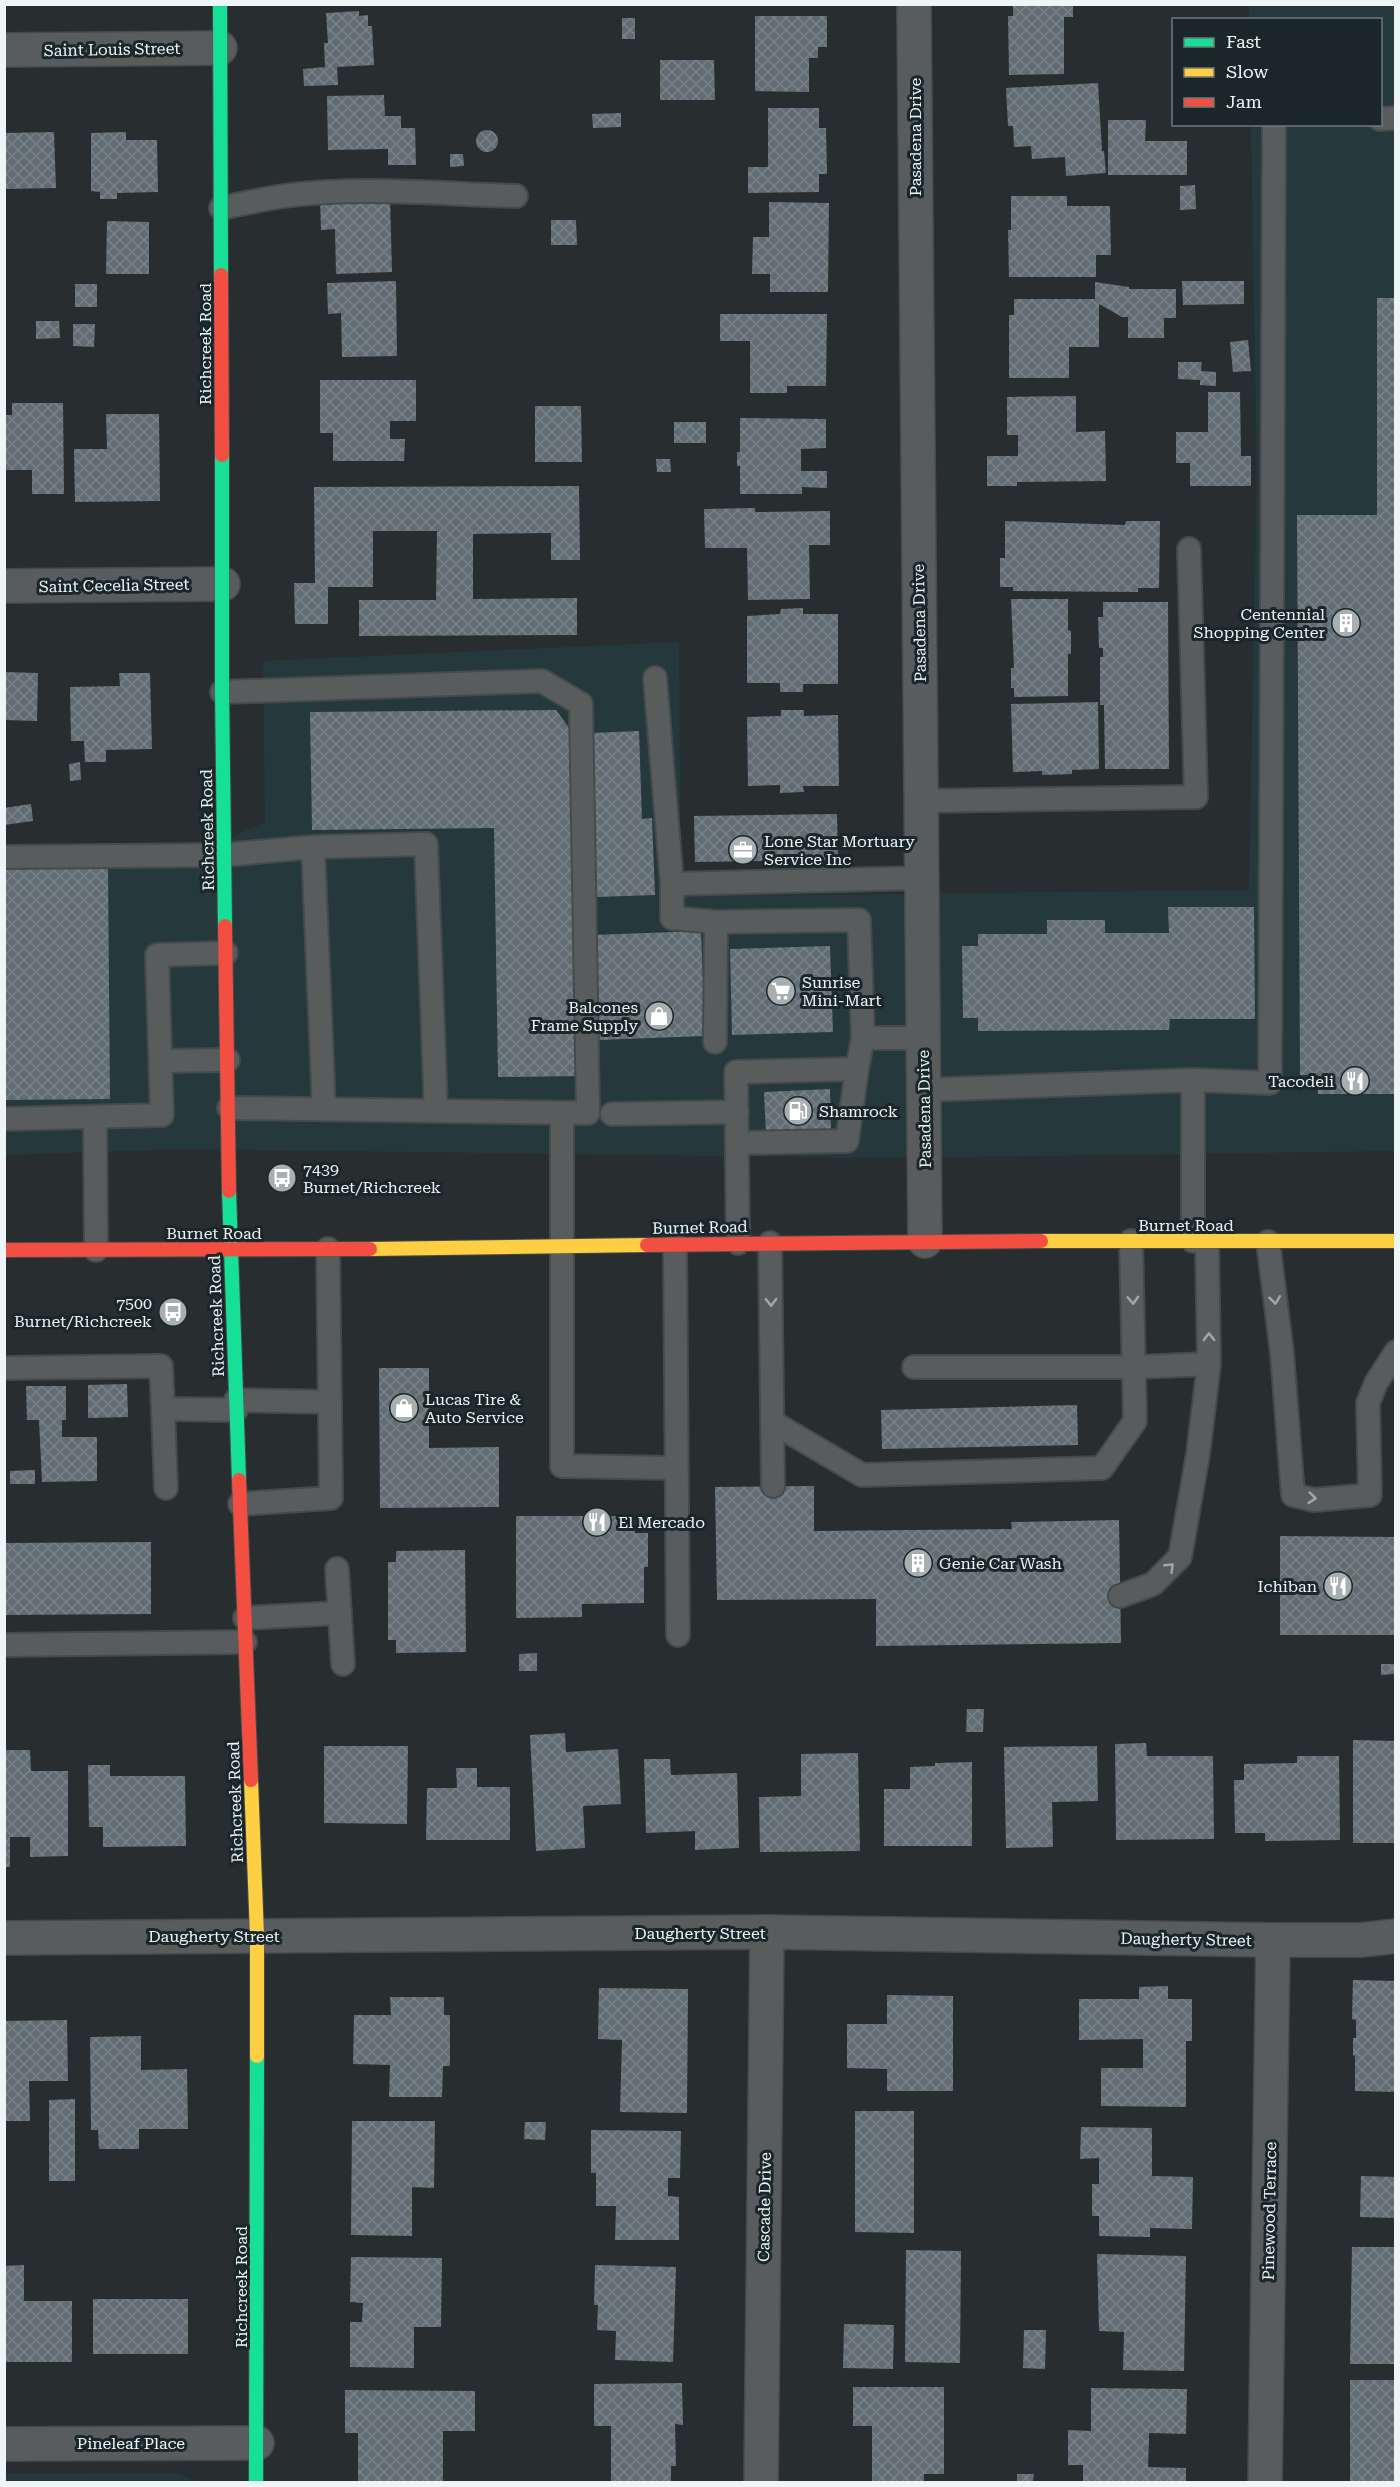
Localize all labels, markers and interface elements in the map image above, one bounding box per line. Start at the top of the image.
legend [1172,18,1382,126]
text: Fast [1226,31,1261,52]
street label: Saint Louis Street [44,39,181,60]
text: Slow [1226,61,1268,82]
street label: Pasadena Drive [906,78,925,196]
text: Jam [1226,91,1262,112]
street label: Richcreek Road [196,283,215,405]
street label: Pasadena Drive [909,563,930,682]
street label: Saint Cecelia Street [38,575,190,596]
place label: Centennial Shopping Center [1194,605,1325,642]
building icon: Centennial Shopping Center [1330,607,1362,639]
street label: Richcreek Road [197,769,218,891]
place label: Lone Star Mortuary Service Inc [764,832,915,869]
office icon: Lone Star Mortuary Service Inc [727,834,759,866]
place label: Sunrise Mini-Mart [802,973,881,1010]
supermarket icon: Sunrise Mini-Mart [765,975,797,1007]
place label: Balcones Frame Supply [531,998,639,1035]
shop icon: Balcones Frame Supply [643,1000,675,1032]
street label: Pasadena Drive [914,1049,935,1168]
restaurant icon: Tacodeli [1339,1065,1371,1097]
place label: Tacodeli [1268,1072,1334,1091]
fuel station icon: Shamrock [782,1095,814,1127]
place label: Shamrock [819,1102,898,1121]
place label: 7439 Burnet/Richcreek [303,1160,441,1197]
bus stop icon: 7439 Burnet/Richcreek [266,1162,298,1194]
street label: Burnet Road [1138,1216,1234,1235]
street label: Burnet Road [652,1217,748,1238]
street label: Burnet Road [166,1224,262,1243]
street label: Richcreek Road [205,1255,228,1377]
place label: 7500 Burnet/Richcreek [14,1294,152,1331]
one-way arrow [1127,1295,1140,1304]
one-way arrow [1269,1295,1281,1304]
bus stop icon: 7500 Burnet/Richcreek [157,1296,189,1328]
one-way arrow [765,1297,777,1306]
one-way arrow [1202,1332,1215,1341]
place label: Lucas Tire & Auto Service [425,1390,524,1427]
shop icon: Lucas Tire & Auto Service [388,1392,420,1424]
one-way arrow [1308,1491,1317,1504]
restaurant icon: El Mercado [581,1506,613,1538]
place label: El Mercado [618,1513,705,1532]
building icon: Genie Car Wash [902,1547,934,1579]
place label: Genie Car Wash [939,1554,1062,1573]
one-way arrow [1163,1563,1173,1574]
restaurant icon: Ichiban [1322,1570,1354,1602]
place label: Ichiban [1258,1577,1317,1596]
street label: Richcreek Road [224,1741,247,1863]
street label: Daugherty Street [634,1924,766,1943]
street label: Daugherty Street [148,1927,280,1946]
street label: Daugherty Street [1120,1929,1252,1950]
street label: Pinewood Terrace [1259,2141,1280,2281]
street label: Cascade Drive [754,2152,775,2262]
street label: Richcreek Road [232,2226,251,2348]
street label: Pineleaf Place [77,2434,185,2453]

